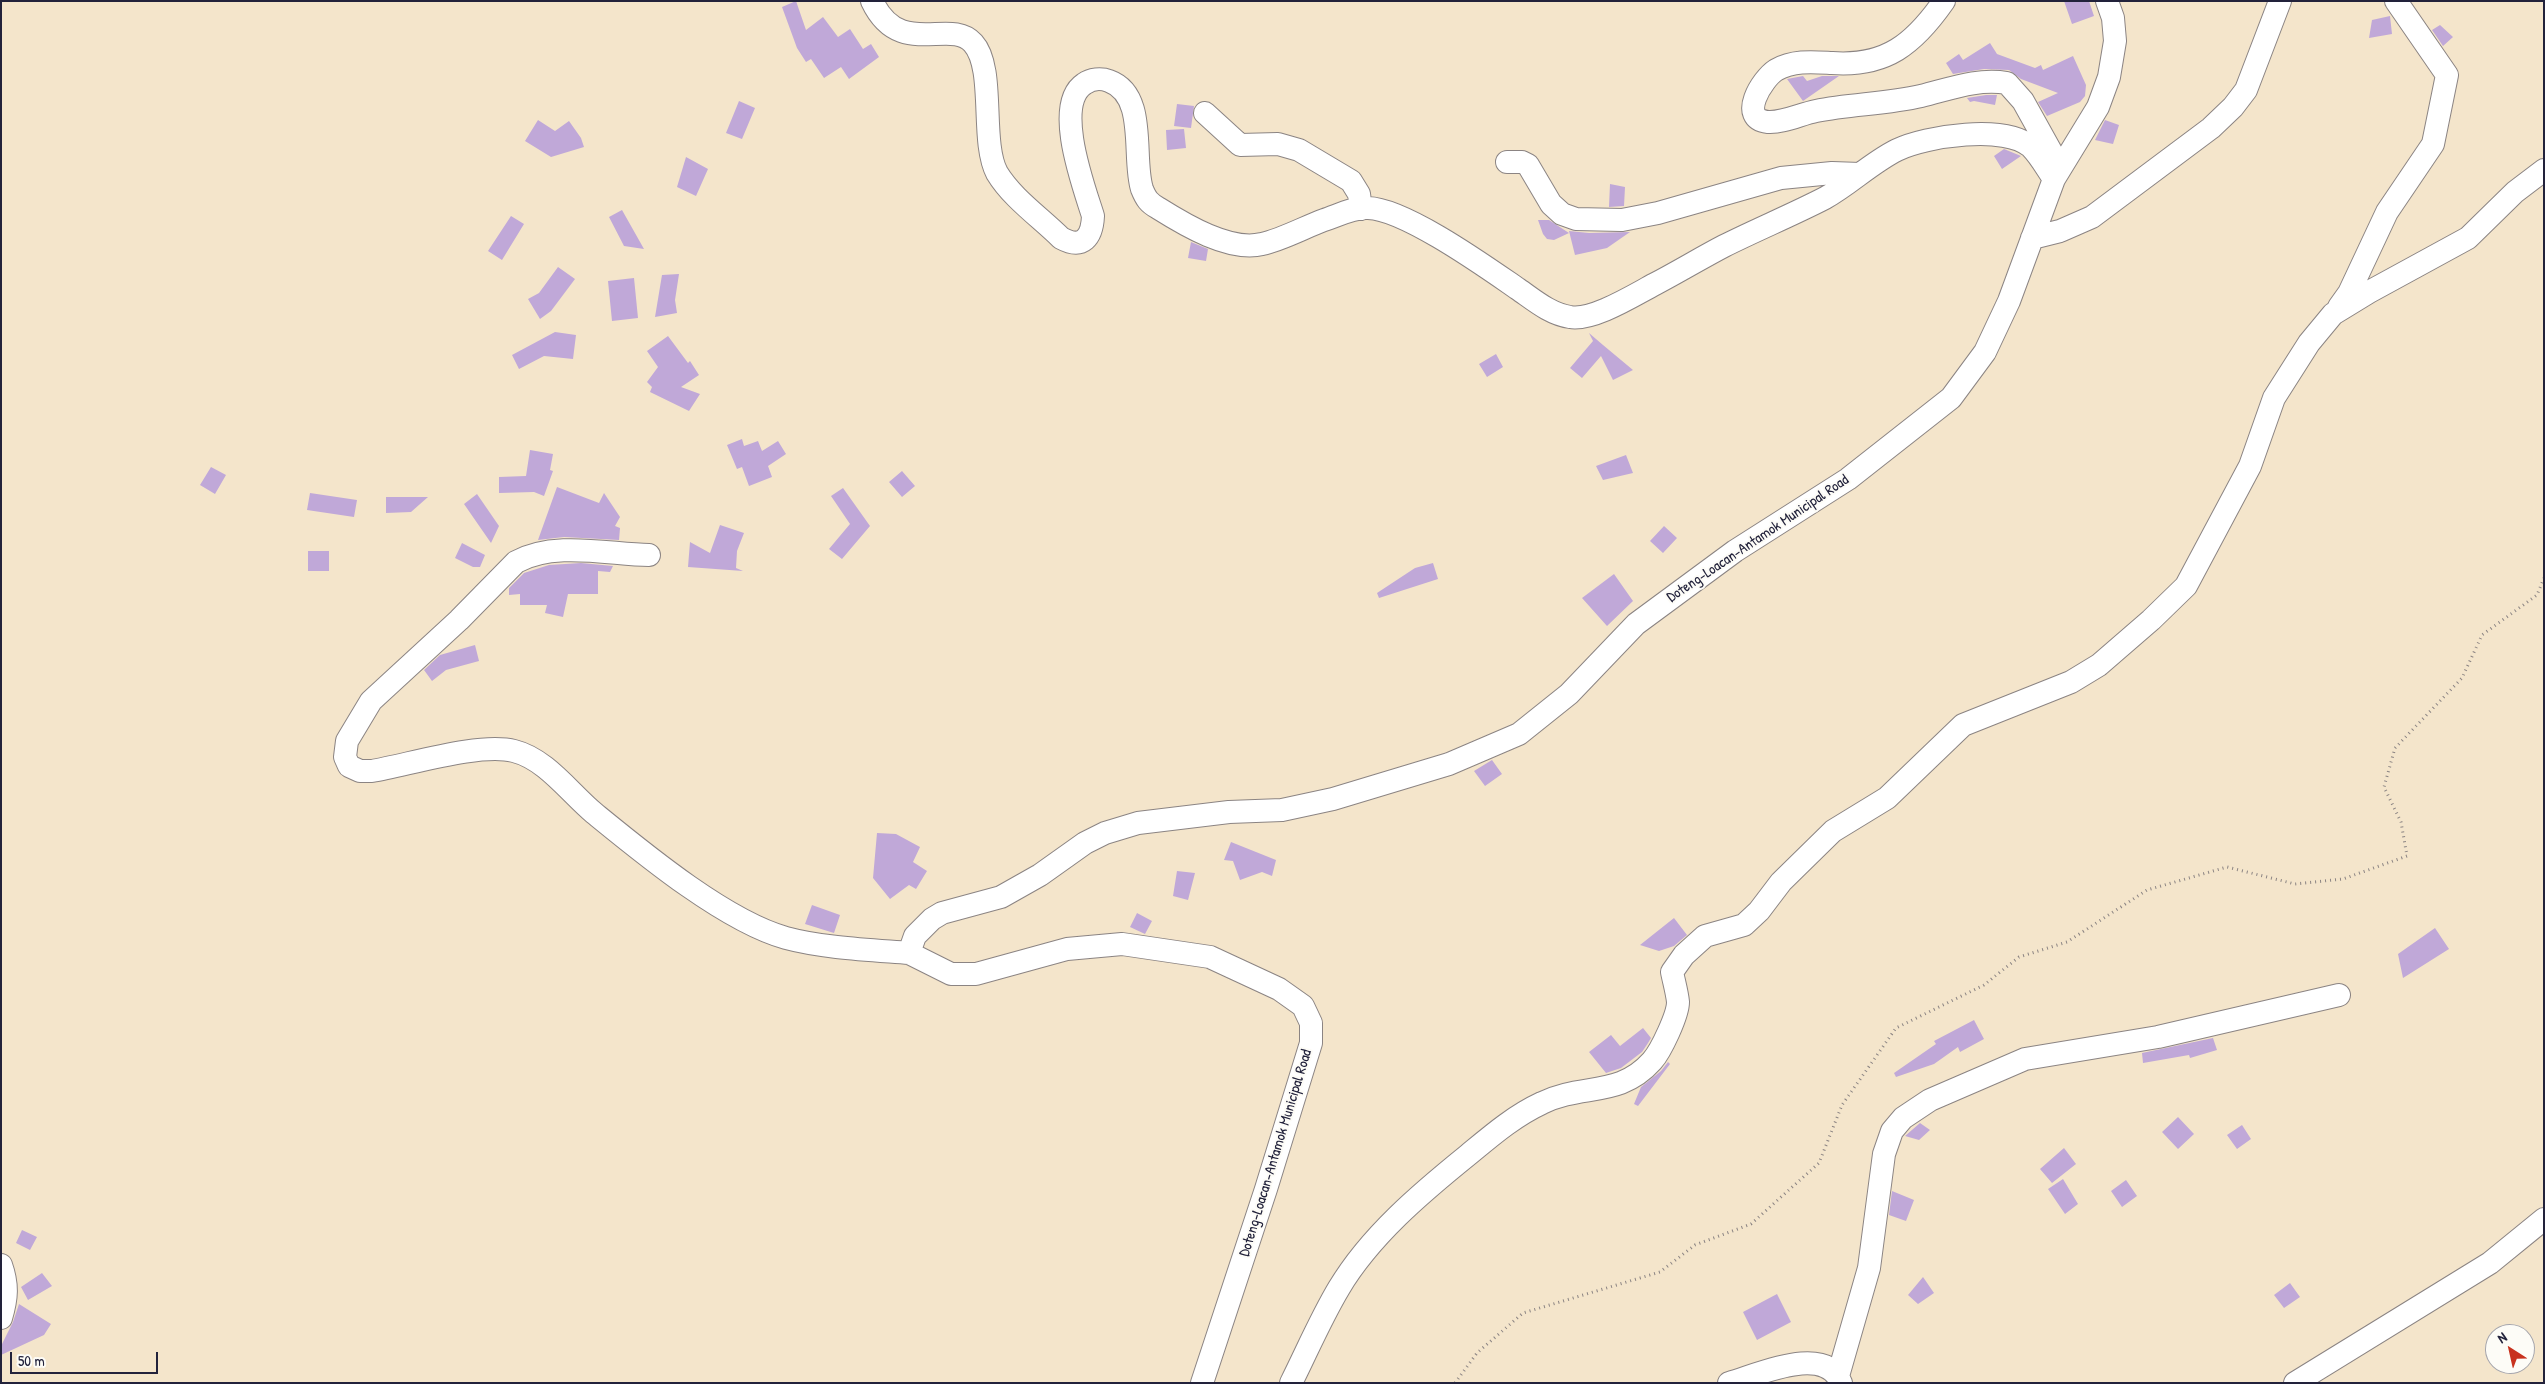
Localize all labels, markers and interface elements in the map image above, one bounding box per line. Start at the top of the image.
street label: Doteng-Loacan-Antamok Municipal Road [1664,471,1852,607]
street label: Doteng-Loacan-Antamok Municipal Road [1236,1047,1316,1259]
north arrow [2485,1324,2535,1374]
text: N [2493,1327,2510,1347]
scale bar [12,1342,160,1374]
text: 50 m [18,1350,45,1371]

